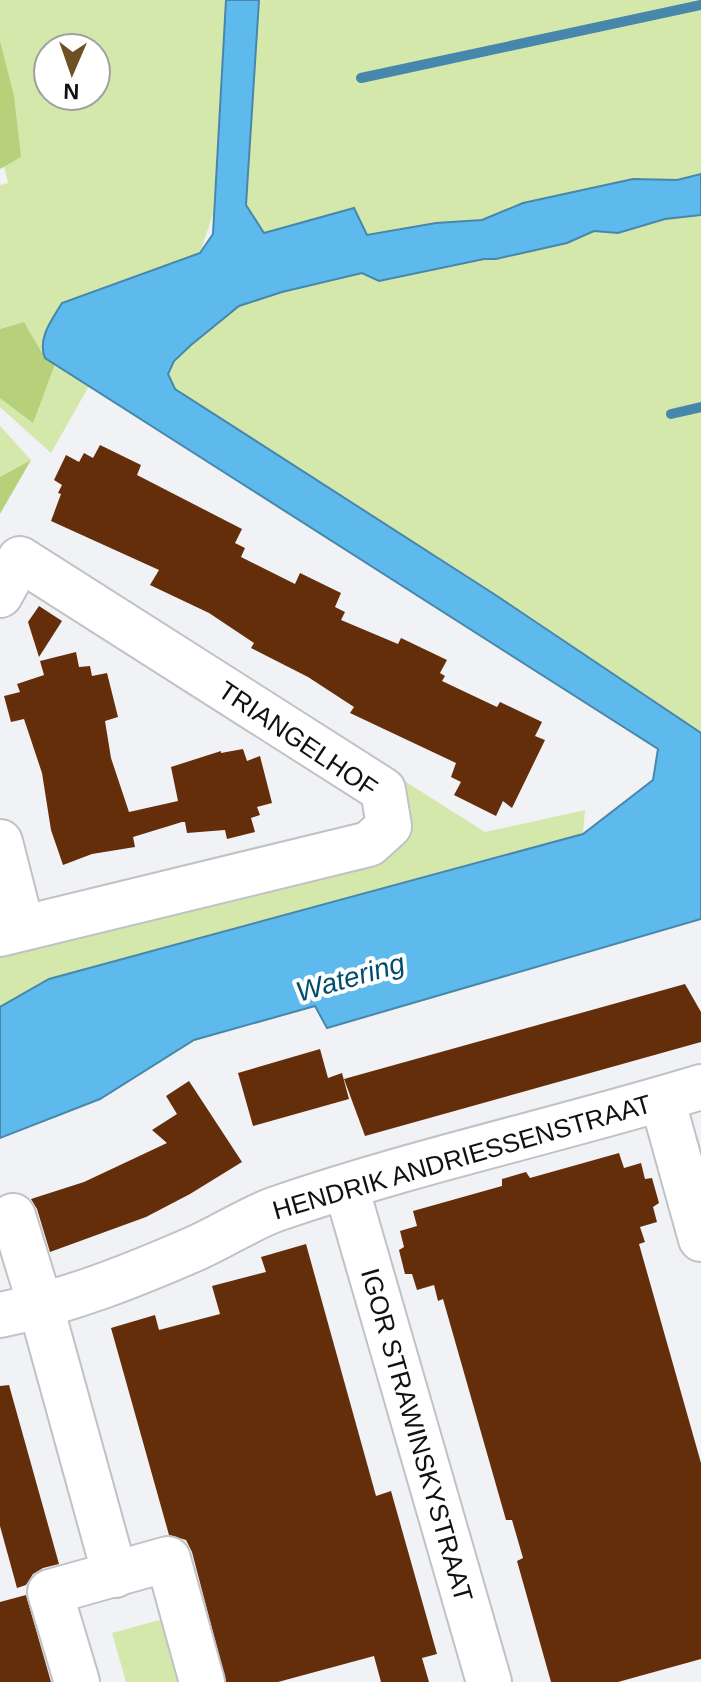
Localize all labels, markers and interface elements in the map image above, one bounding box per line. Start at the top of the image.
north arrow [32,32,112,112]
text: N [63,79,80,104]
street label: TRIANGELHOF [213,675,383,803]
water label: Watering [292,947,408,1008]
street label: HENDRIK ANDRIESSENSTRAAT [269,1088,655,1226]
street label: IGOR STRAWINSKYSTRAAT [355,1265,479,1605]

